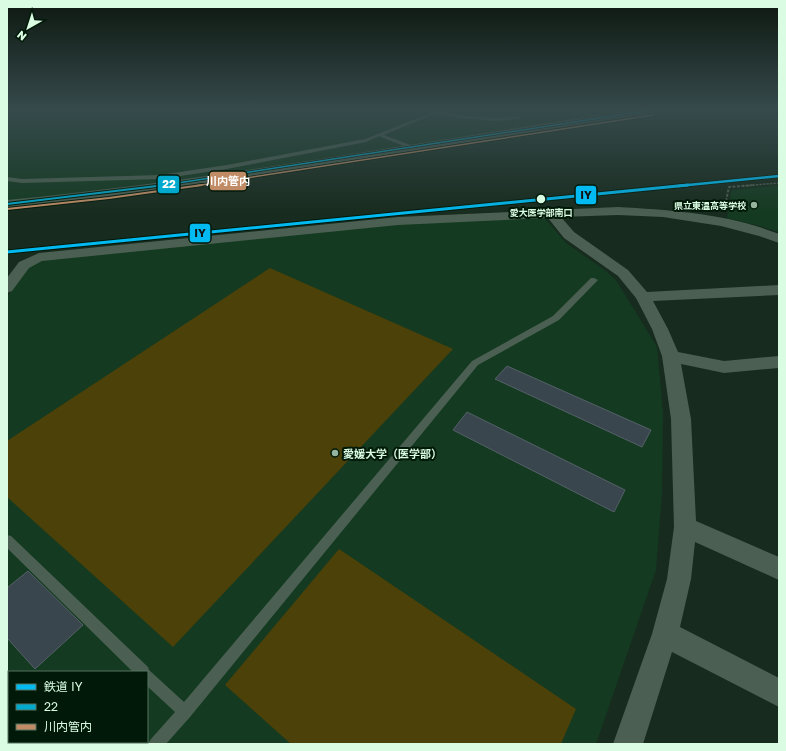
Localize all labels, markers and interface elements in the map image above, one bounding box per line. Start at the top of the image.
north arrow [8,8,48,48]
text: N [14,28,29,44]
line badge: 川内管内 [209,171,247,191]
text: 川内管内 [206,174,250,187]
line badge: 22 [157,175,180,194]
text: 22 [162,177,176,190]
line badge: IY [575,185,597,205]
text: IY [580,188,592,201]
marker: 愛大医学部南口 [535,193,547,205]
place label: 県立東温高等学校 [674,200,747,211]
marker: 県立東温高等学校 [749,200,759,210]
place label: 愛大医学部南口 [509,207,573,218]
line badge: IY [189,223,211,243]
text: IY [194,226,206,239]
place label: 愛媛大学（医学部） [343,447,442,460]
marker: 愛媛大学（医学部） [330,448,340,458]
legend [8,671,148,743]
text: 鉄道 IY [44,679,83,694]
text: 22 [44,699,58,714]
text: 川内管内 [44,719,92,734]

